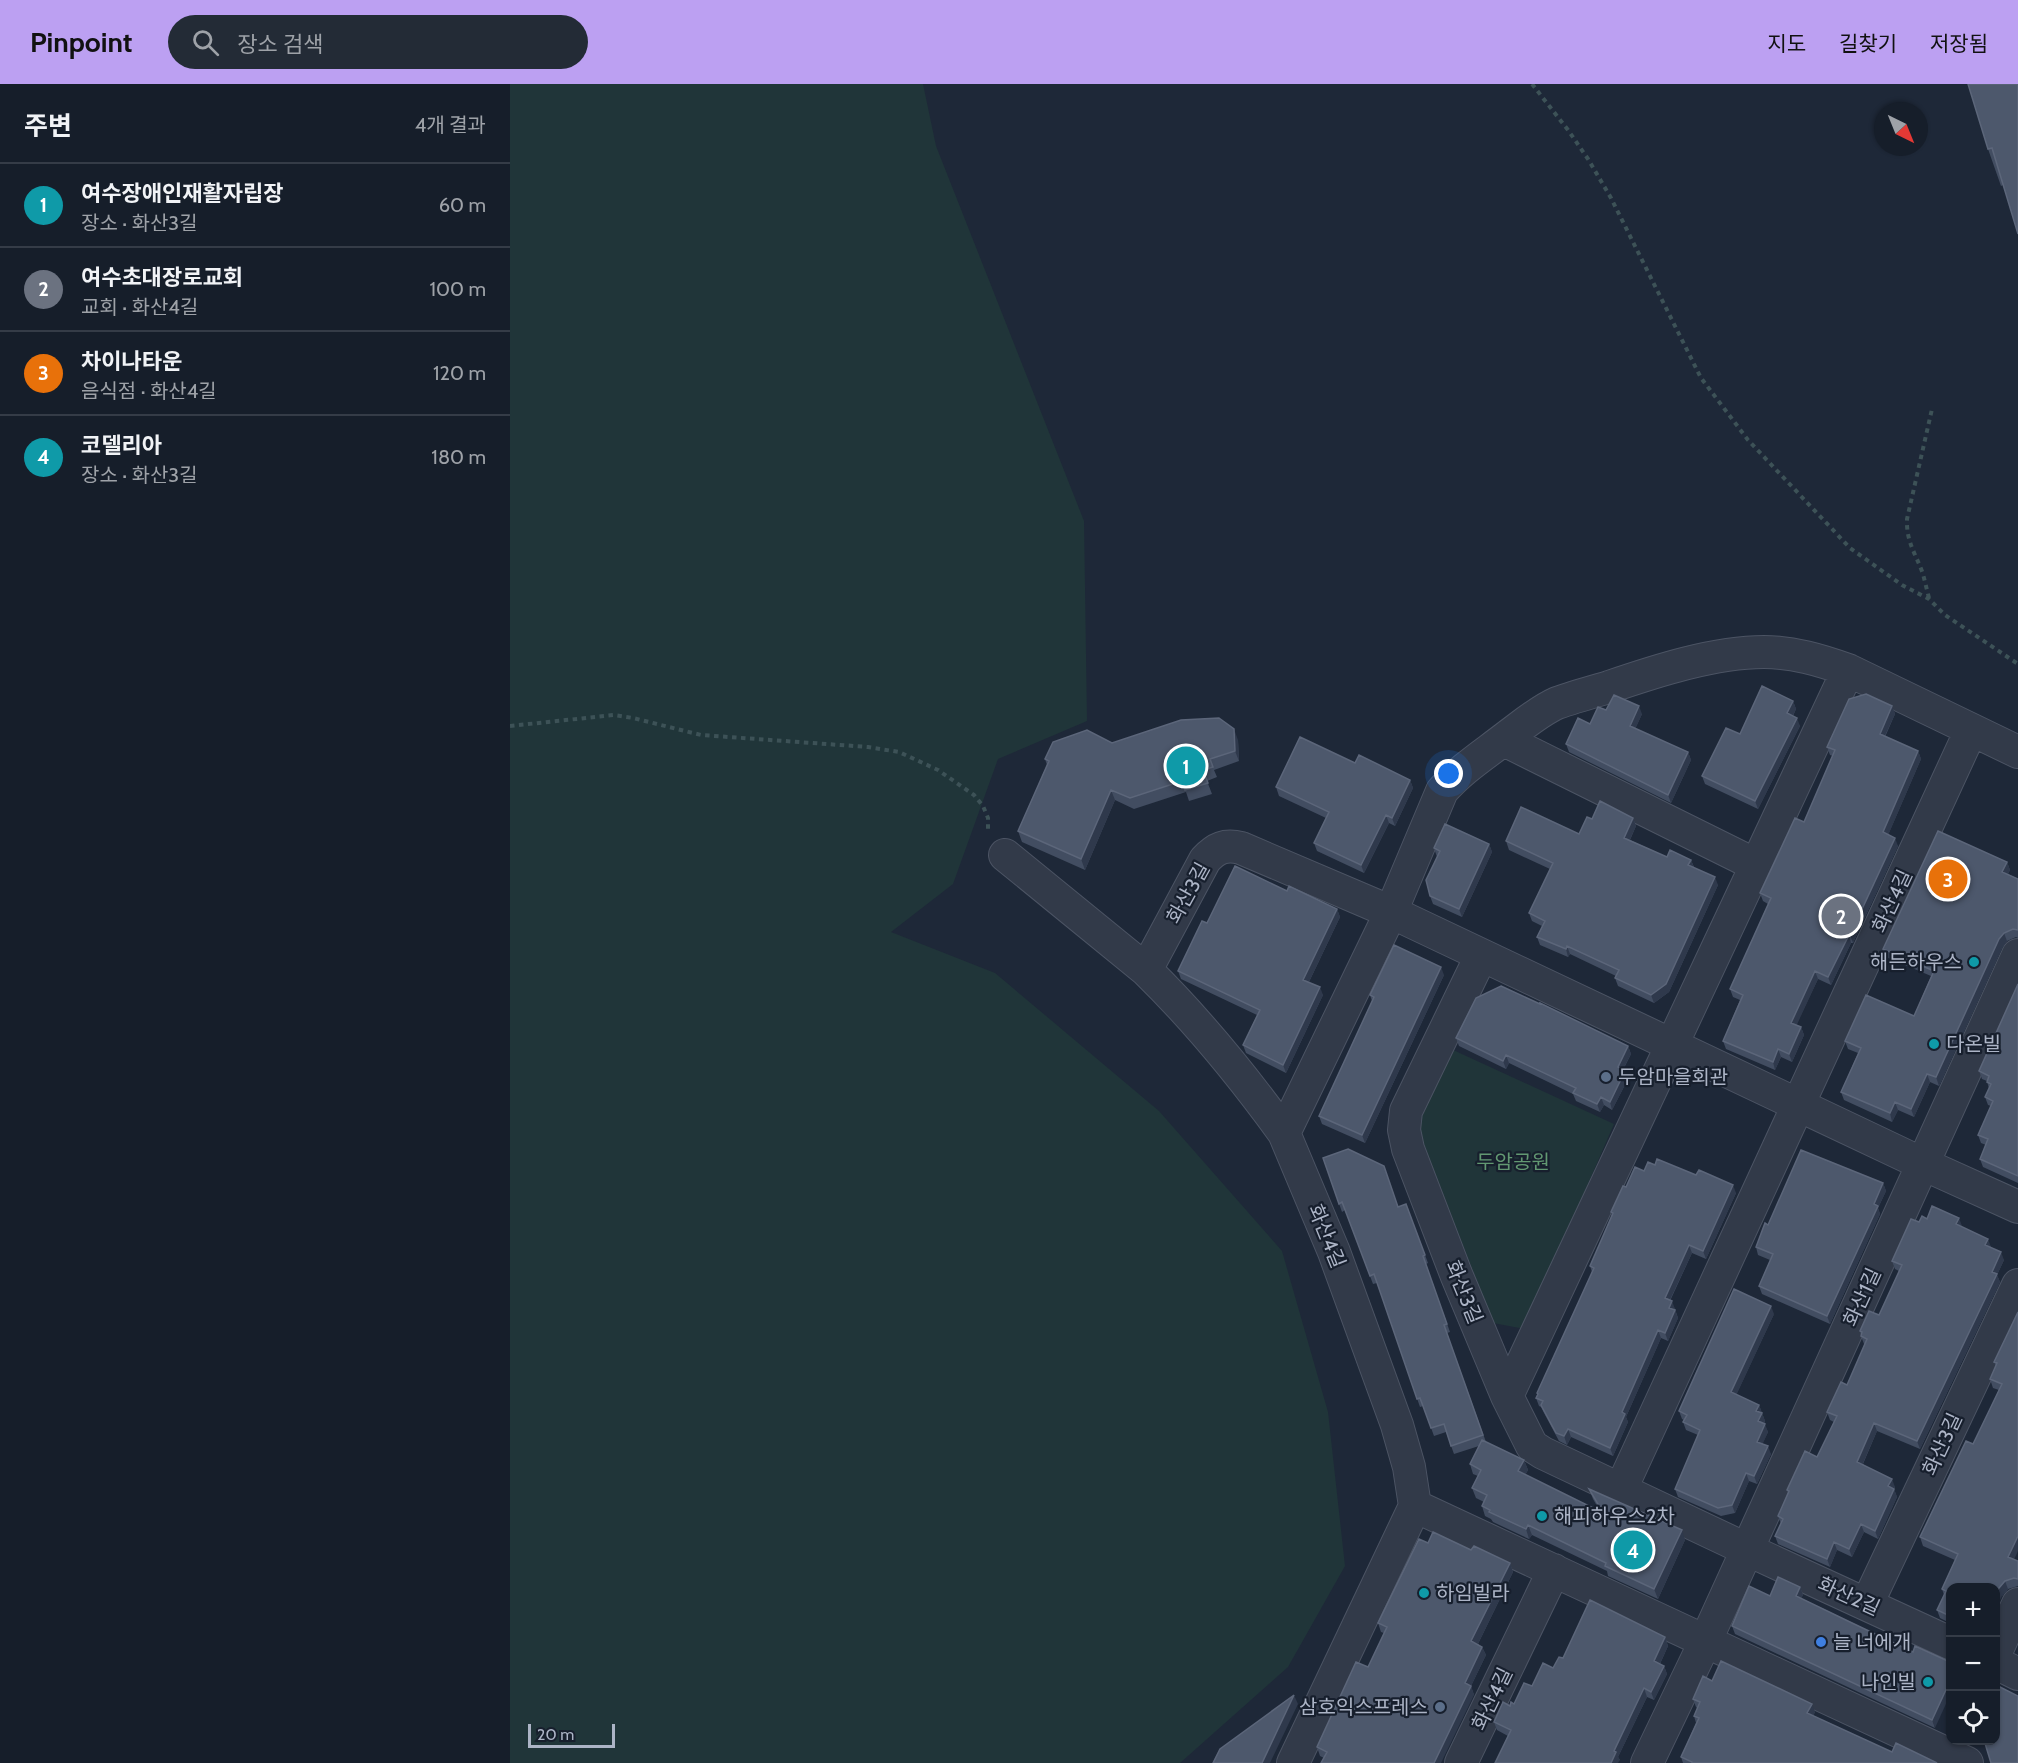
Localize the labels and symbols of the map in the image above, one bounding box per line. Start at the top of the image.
north arrow [1874,102,1928,156]
pin: 1 [1166,744,1206,788]
your location [1434,759,1463,788]
pin: 3 [1928,856,1968,902]
street label: 화산3길 [1161,858,1215,928]
street label: 화산4길 [1867,866,1917,936]
pin: 2 [1822,894,1860,938]
place label: 해든하우스 [1870,950,1962,974]
marker: 해든하우스 [1967,955,1981,969]
place label: 다온빌 [1946,1032,2001,1056]
marker: 다온빌 [1927,1037,1941,1051]
place label: 두암마을회관 [1618,1065,1728,1089]
marker: 두암마을회관 [1599,1070,1613,1084]
park label: 두암공원 [1476,1150,1550,1174]
street label: 화산4길 [1303,1201,1351,1271]
street label: 화산3길 [1441,1257,1487,1327]
street label: 화산1길 [1838,1264,1886,1330]
street label: 화산3길 [1917,1409,1967,1479]
place label: 해피하우스2차 [1554,1504,1675,1528]
marker: 해피하우스2차 [1535,1509,1549,1523]
pin: 4 [1614,1528,1652,1572]
street label: 화산2길 [1814,1572,1884,1620]
place label: 하임빌라 [1436,1581,1510,1605]
marker: 하임빌라 [1417,1586,1431,1600]
place label: 늘 너에개 [1833,1630,1911,1654]
marker: 늘 너에개 [1814,1635,1828,1649]
street label: 화산4길 [1467,1664,1517,1734]
place label: 나인빌 [1861,1670,1916,1694]
marker: 나인빌 [1921,1675,1935,1689]
place label: 삼호익스프레스 [1299,1695,1428,1719]
marker: 삼호익스프레스 [1433,1700,1447,1714]
scale bar [528,1721,615,1748]

